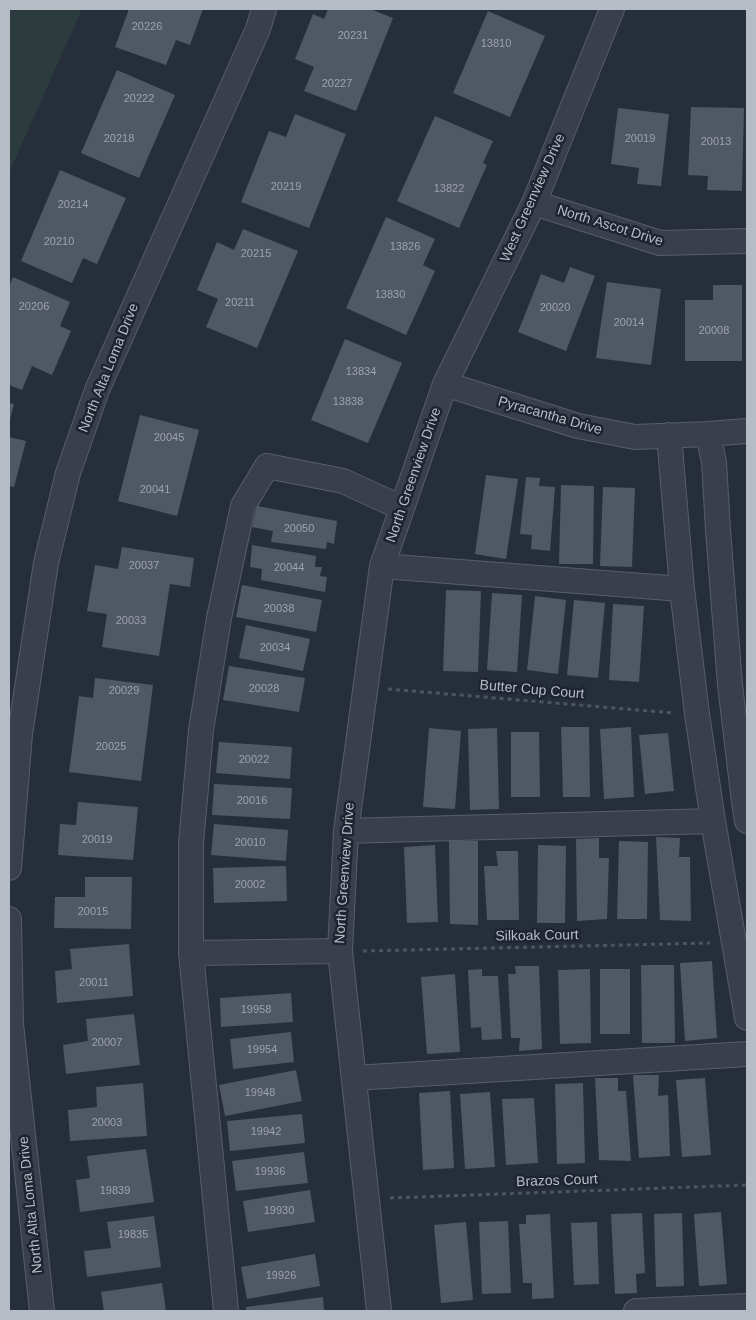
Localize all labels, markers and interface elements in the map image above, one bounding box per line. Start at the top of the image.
house number: 20226 [132,20,162,34]
house number: 20231 [338,29,368,43]
house number: 13810 [481,37,511,51]
house number: 20227 [322,77,352,91]
house number: 20222 [124,92,154,106]
street label: West Greenview Drive [497,131,569,265]
house number: 20218 [104,132,134,146]
house number: 20019 [625,132,655,146]
house number: 20013 [701,135,731,149]
house number: 20219 [271,180,301,194]
house number: 13822 [434,182,464,196]
house number: 20214 [58,198,88,212]
street label: North Ascot Drive [555,202,665,250]
house number: 20210 [44,235,74,249]
house number: 13826 [390,240,420,254]
house number: 20215 [241,247,271,261]
house number: 13830 [375,288,405,302]
house number: 20211 [225,296,255,310]
house number: 20206 [19,300,49,314]
street label: North Alta Loma Drive [75,301,143,435]
house number: 20020 [540,301,570,315]
house number: 20014 [614,316,644,330]
house number: 20008 [699,324,729,338]
house number: 13834 [346,365,376,379]
street label: Pyracantha Drive [496,393,604,439]
house number: 13838 [333,395,363,409]
street label: North Greenview Drive [383,405,445,545]
house number: 20045 [154,431,184,445]
house number: 20041 [140,483,170,497]
house number: 20050 [284,522,314,536]
house number: 20037 [129,559,159,573]
house number: 20044 [274,561,304,575]
house number: 20038 [264,602,294,616]
house number: 20033 [116,614,146,628]
house number: 20034 [260,641,290,655]
street label: Butter Cup Court [479,677,585,703]
house number: 20028 [249,682,279,696]
house number: 20029 [109,684,139,698]
house number: 20025 [96,740,126,754]
house number: 20022 [239,753,269,767]
house number: 20016 [237,794,267,808]
street label: North Greenview Drive [332,802,358,944]
house number: 20019 [82,833,112,847]
house number: 20010 [235,836,265,850]
house number: 20002 [235,878,265,892]
house number: 20015 [78,905,108,919]
street label: Silkoak Court [495,927,579,945]
house number: 20011 [79,976,109,990]
house number: 19958 [241,1003,271,1017]
house number: 20007 [92,1036,122,1050]
house number: 19954 [247,1043,277,1057]
house number: 19948 [245,1086,275,1100]
house number: 20003 [92,1116,122,1130]
house number: 19942 [251,1125,281,1139]
street label: North Alta Loma Drive [15,1136,47,1274]
house number: 19936 [255,1165,285,1179]
street label: Brazos Court [516,1171,598,1191]
house number: 19839 [100,1184,130,1198]
house number: 19930 [264,1204,294,1218]
house number: 19835 [118,1228,148,1242]
house number: 19926 [266,1269,296,1283]

